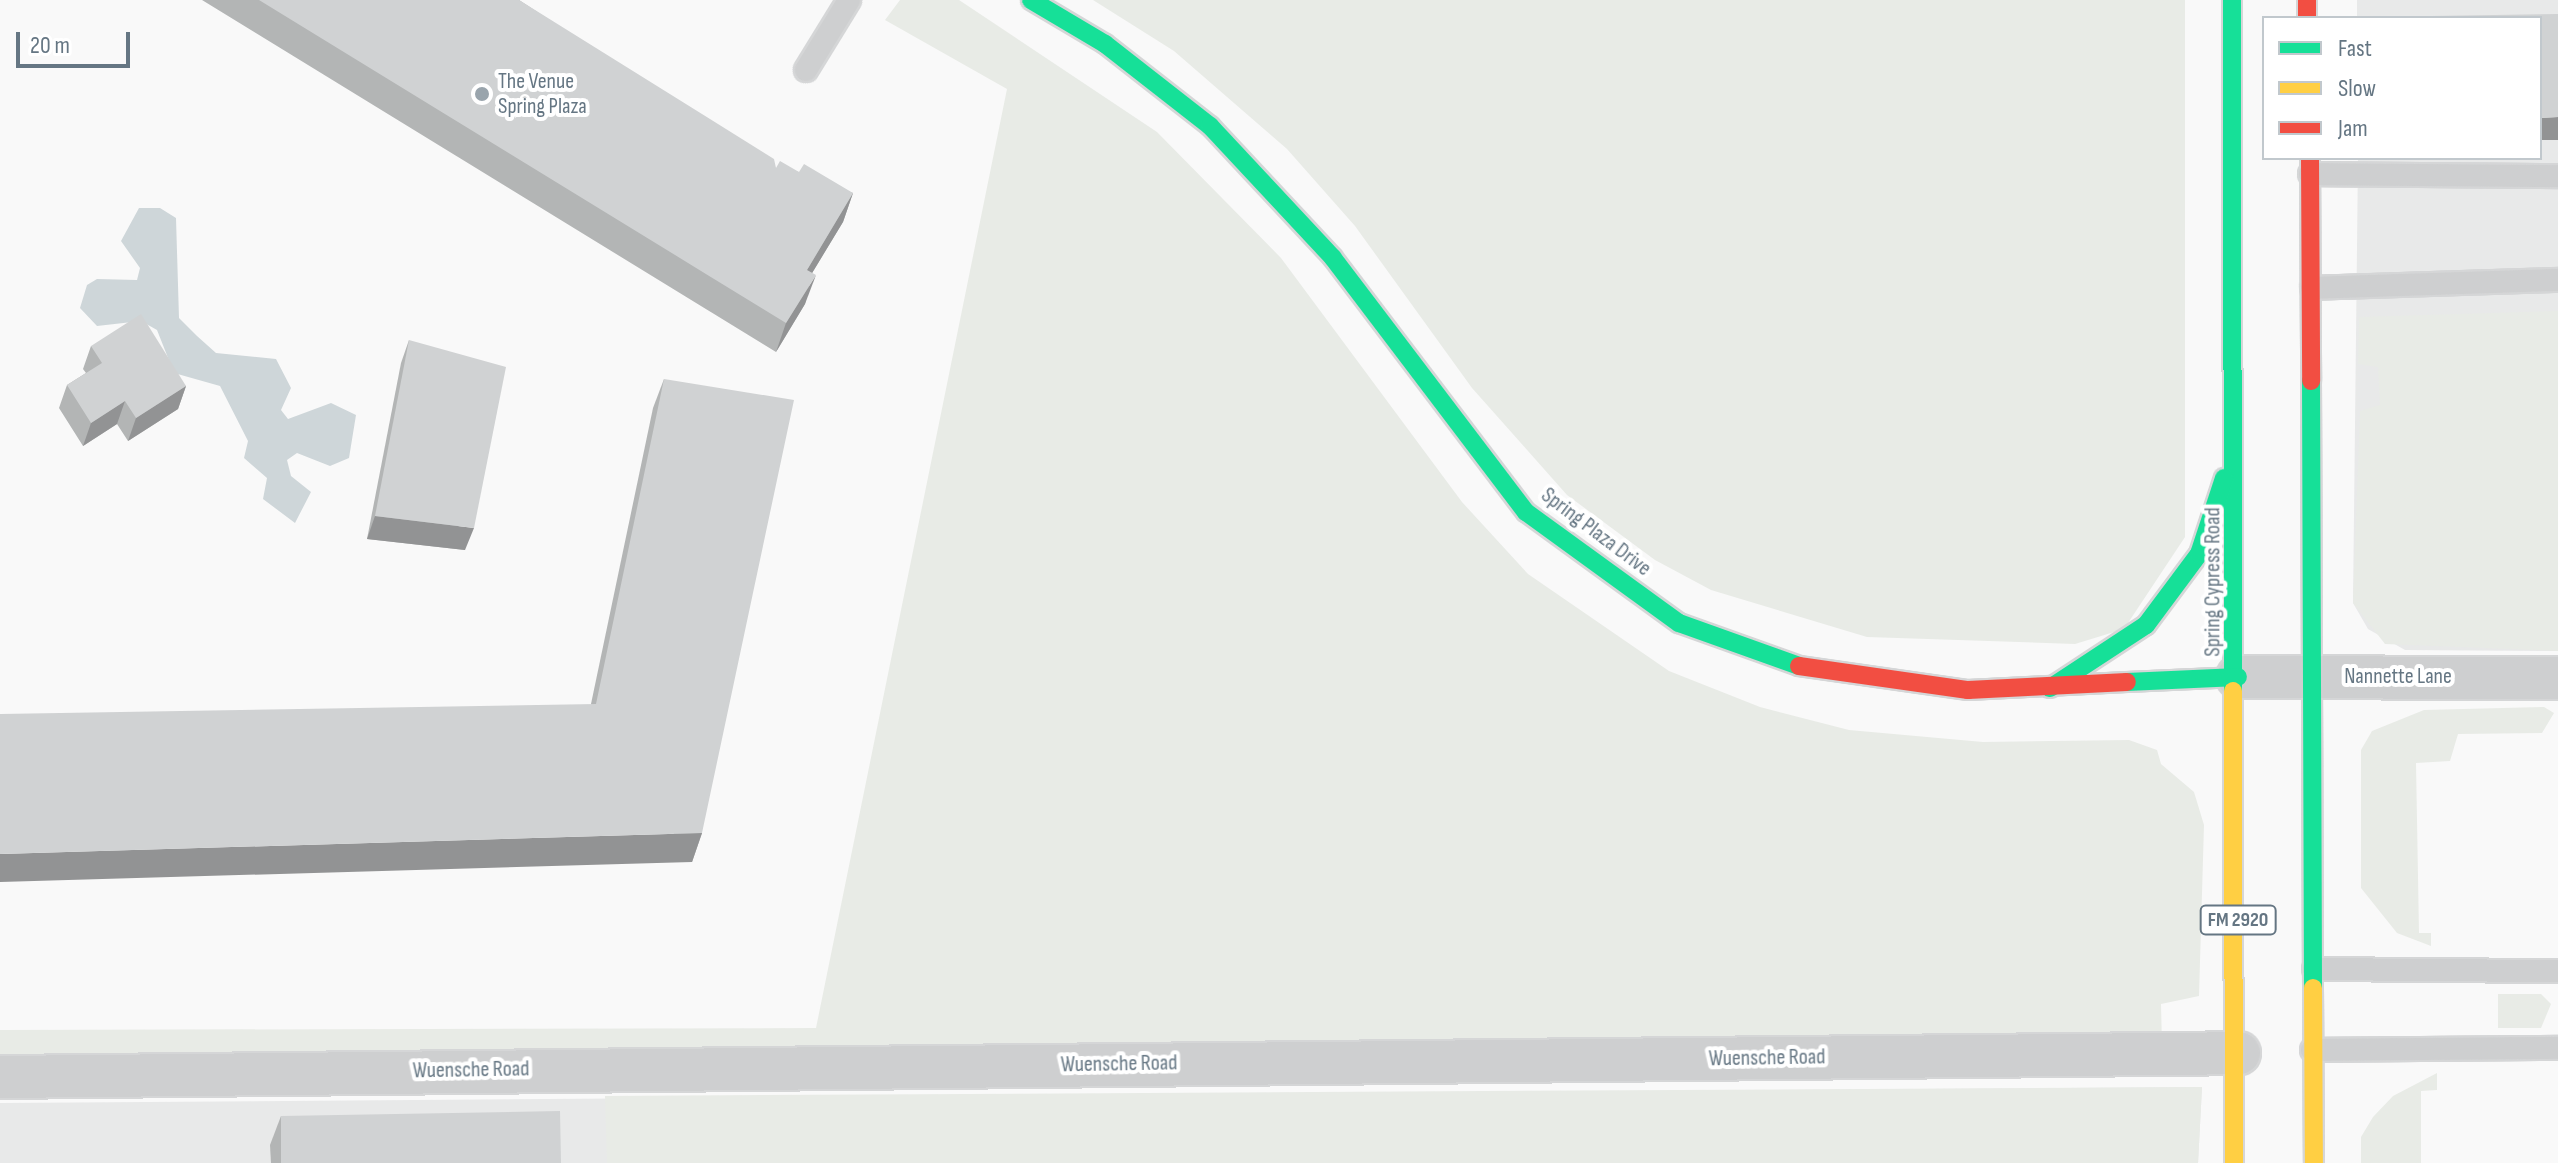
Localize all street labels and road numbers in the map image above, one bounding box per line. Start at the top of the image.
street label: Spring Plaza Drive [1536,482,1656,582]
street label: Spring Cypress Road [2200,507,2226,657]
street label: Nannette Lane [2344,664,2452,690]
road number: FM 2920 [2198,904,2278,936]
street label: Wuensche Road [1708,1044,1826,1072]
street label: Wuensche Road [1060,1050,1178,1078]
street label: Wuensche Road [412,1056,530,1084]

